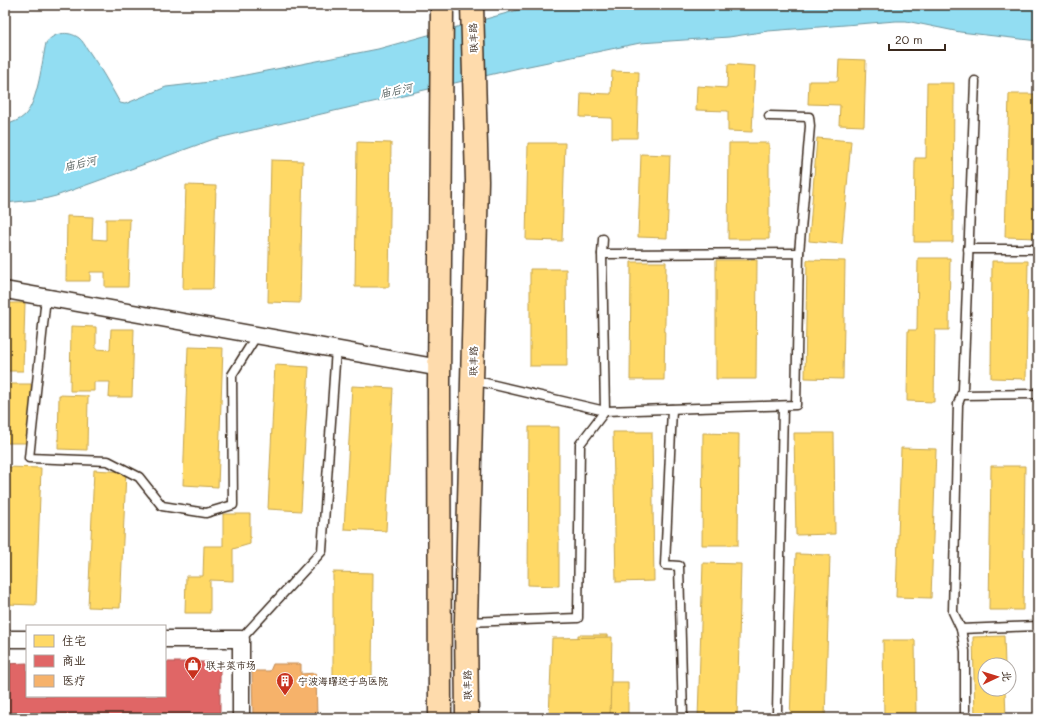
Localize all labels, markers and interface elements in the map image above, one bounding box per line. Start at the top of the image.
street label: 联丰路 [465,23,481,53]
scale bar [889,26,945,52]
text: 20 m [895,31,923,47]
water label: 庙后河 [378,79,416,101]
water label: 庙后河 [62,152,100,174]
street label: 联丰路 [466,346,480,376]
legend [26,625,166,697]
text: 住宅 [62,632,86,648]
text: 商业 [62,652,86,668]
shop icon: 联丰菜市场 [183,655,203,680]
north arrow [977,657,1017,697]
place label: 联丰菜市场 [206,658,256,672]
street label: 联丰路 [460,670,474,700]
text: 北 [1000,670,1015,682]
building icon: 宁波海曙送子鸟医院 [275,671,295,696]
text: 医疗 [62,672,86,688]
place label: 宁波海曙送子鸟医院 [298,674,388,688]

